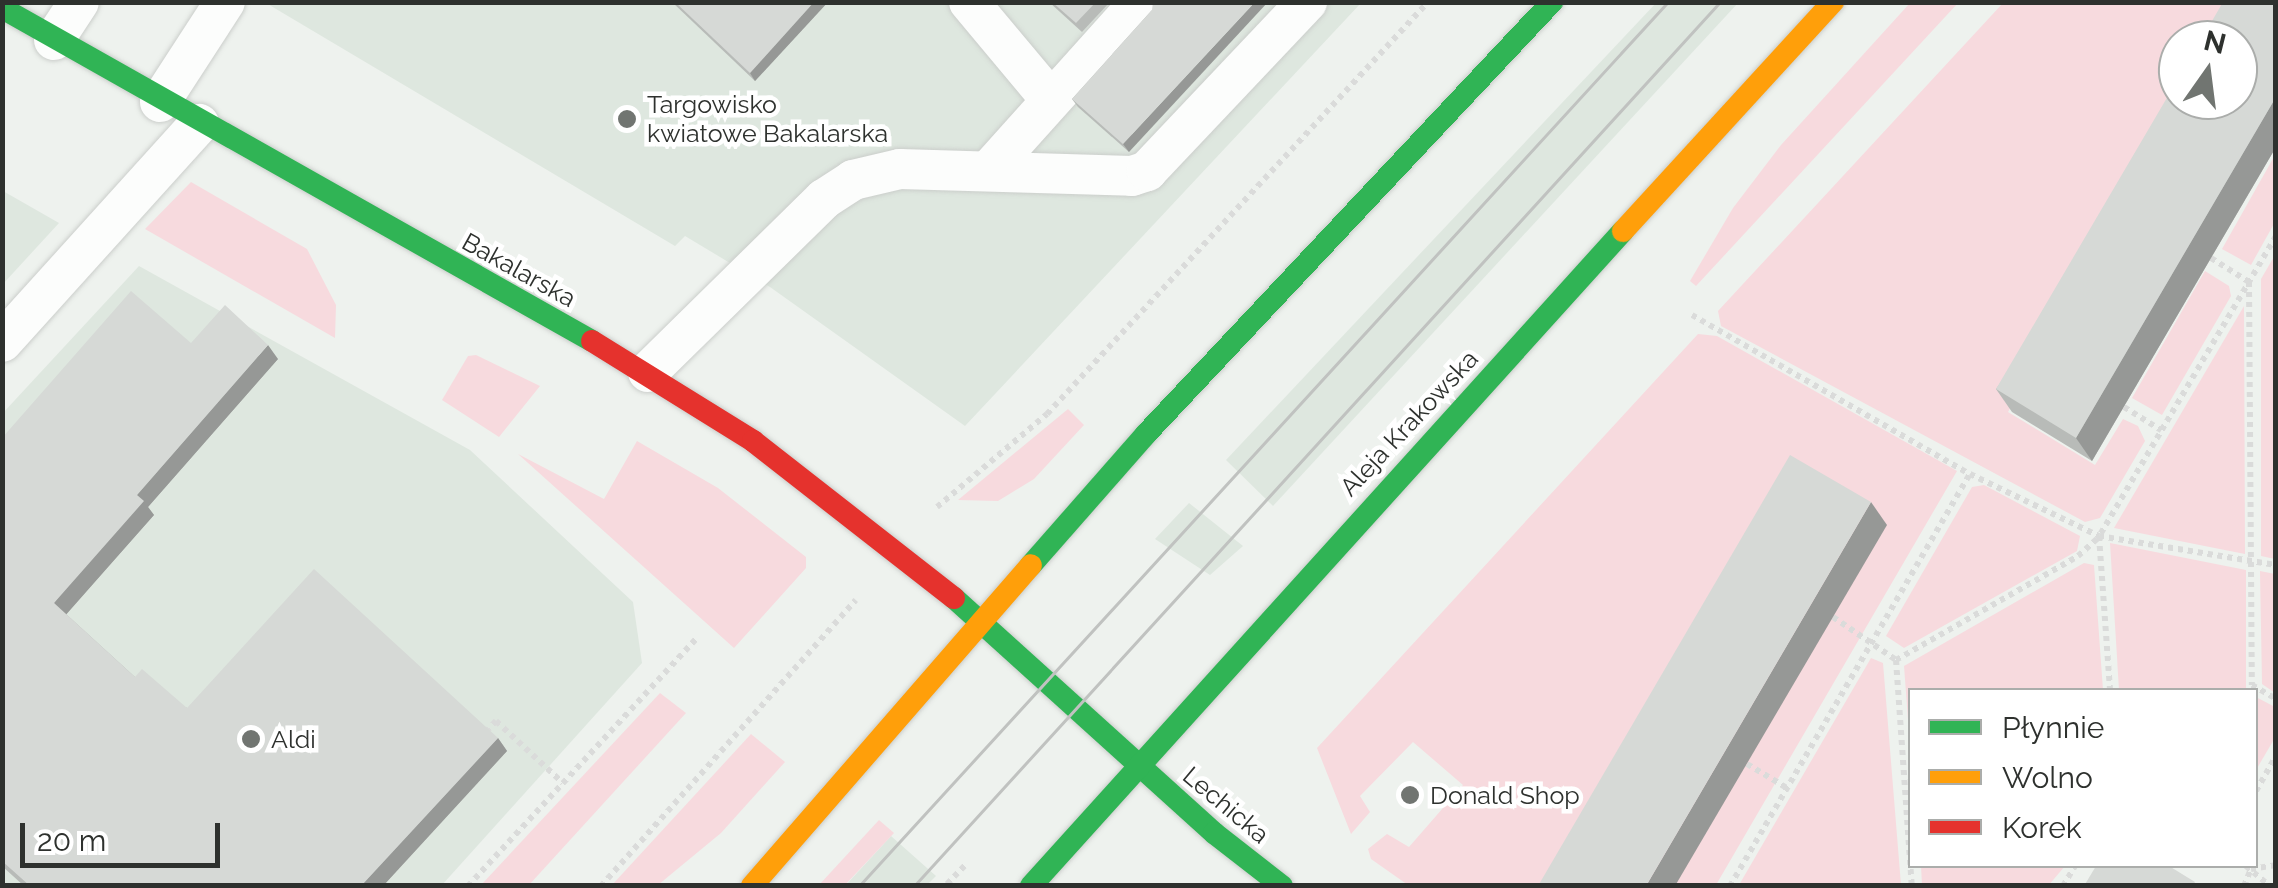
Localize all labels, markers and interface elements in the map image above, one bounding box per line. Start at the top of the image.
north arrow [2158,20,2258,120]
text: N [2201,24,2229,61]
place label: Targowisko kwiatowe Bakalarska [647,90,888,149]
marker: Targowisko kwiatowe Bakalarska [616,108,638,130]
street label: Bakalarska [457,227,581,313]
street label: Aleja Krakowska [1334,344,1484,502]
legend [1908,688,2258,868]
text: Płynnie [2002,710,2104,745]
place label: Aldi [271,724,316,754]
marker: Aldi [240,728,262,750]
street label: Lechicka [1177,760,1275,850]
text: Wolno [2002,760,2093,795]
place label: Donald Shop [1430,780,1580,810]
marker: Donald Shop [1399,784,1421,806]
scale bar [25,803,225,865]
text: Korek [2002,810,2082,845]
text: 20 m [37,823,106,858]

